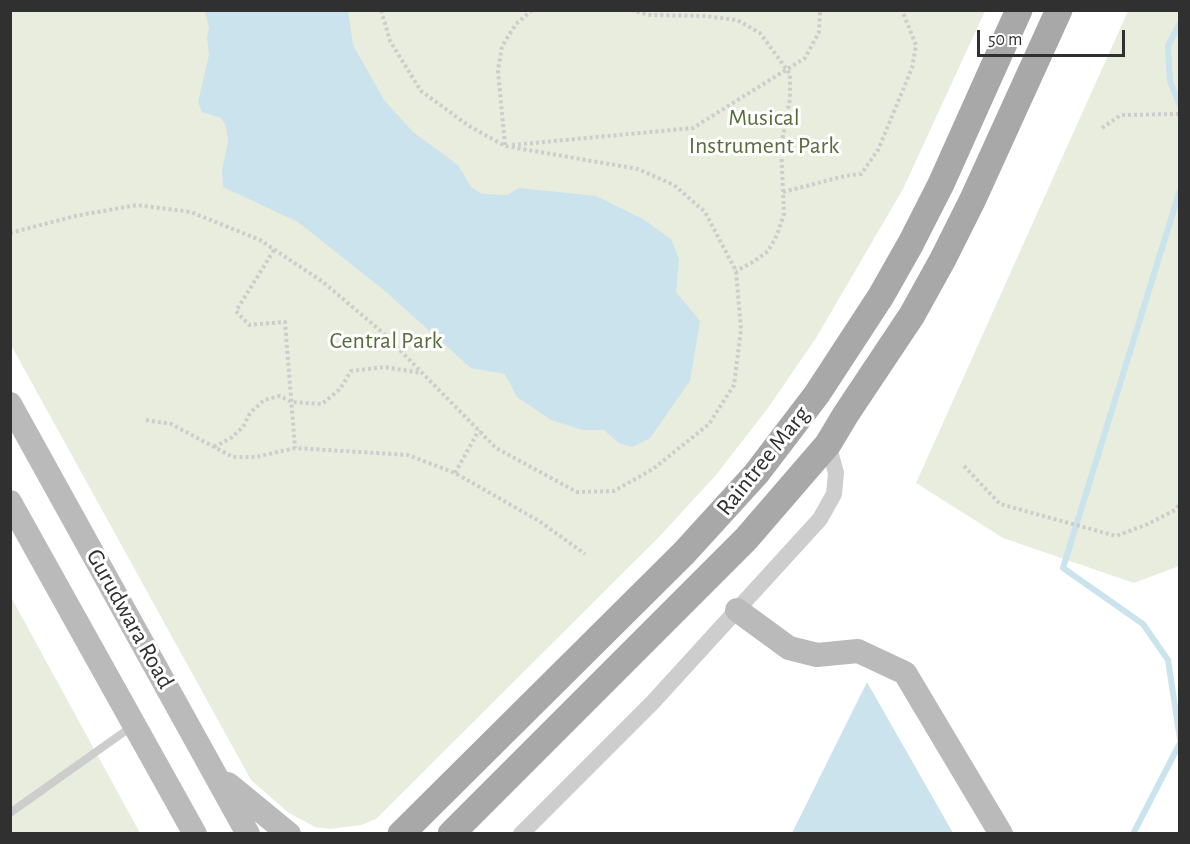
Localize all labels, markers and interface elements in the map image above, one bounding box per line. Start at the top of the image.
scale bar [980,18,1128,56]
text: 50 m [988,31,1022,49]
park label: Musical Instrument Park [689,104,839,160]
park label: Central Park [329,327,443,355]
street label: Raintree Marg [710,400,816,522]
street label: Gurudwara Road [80,544,180,694]

